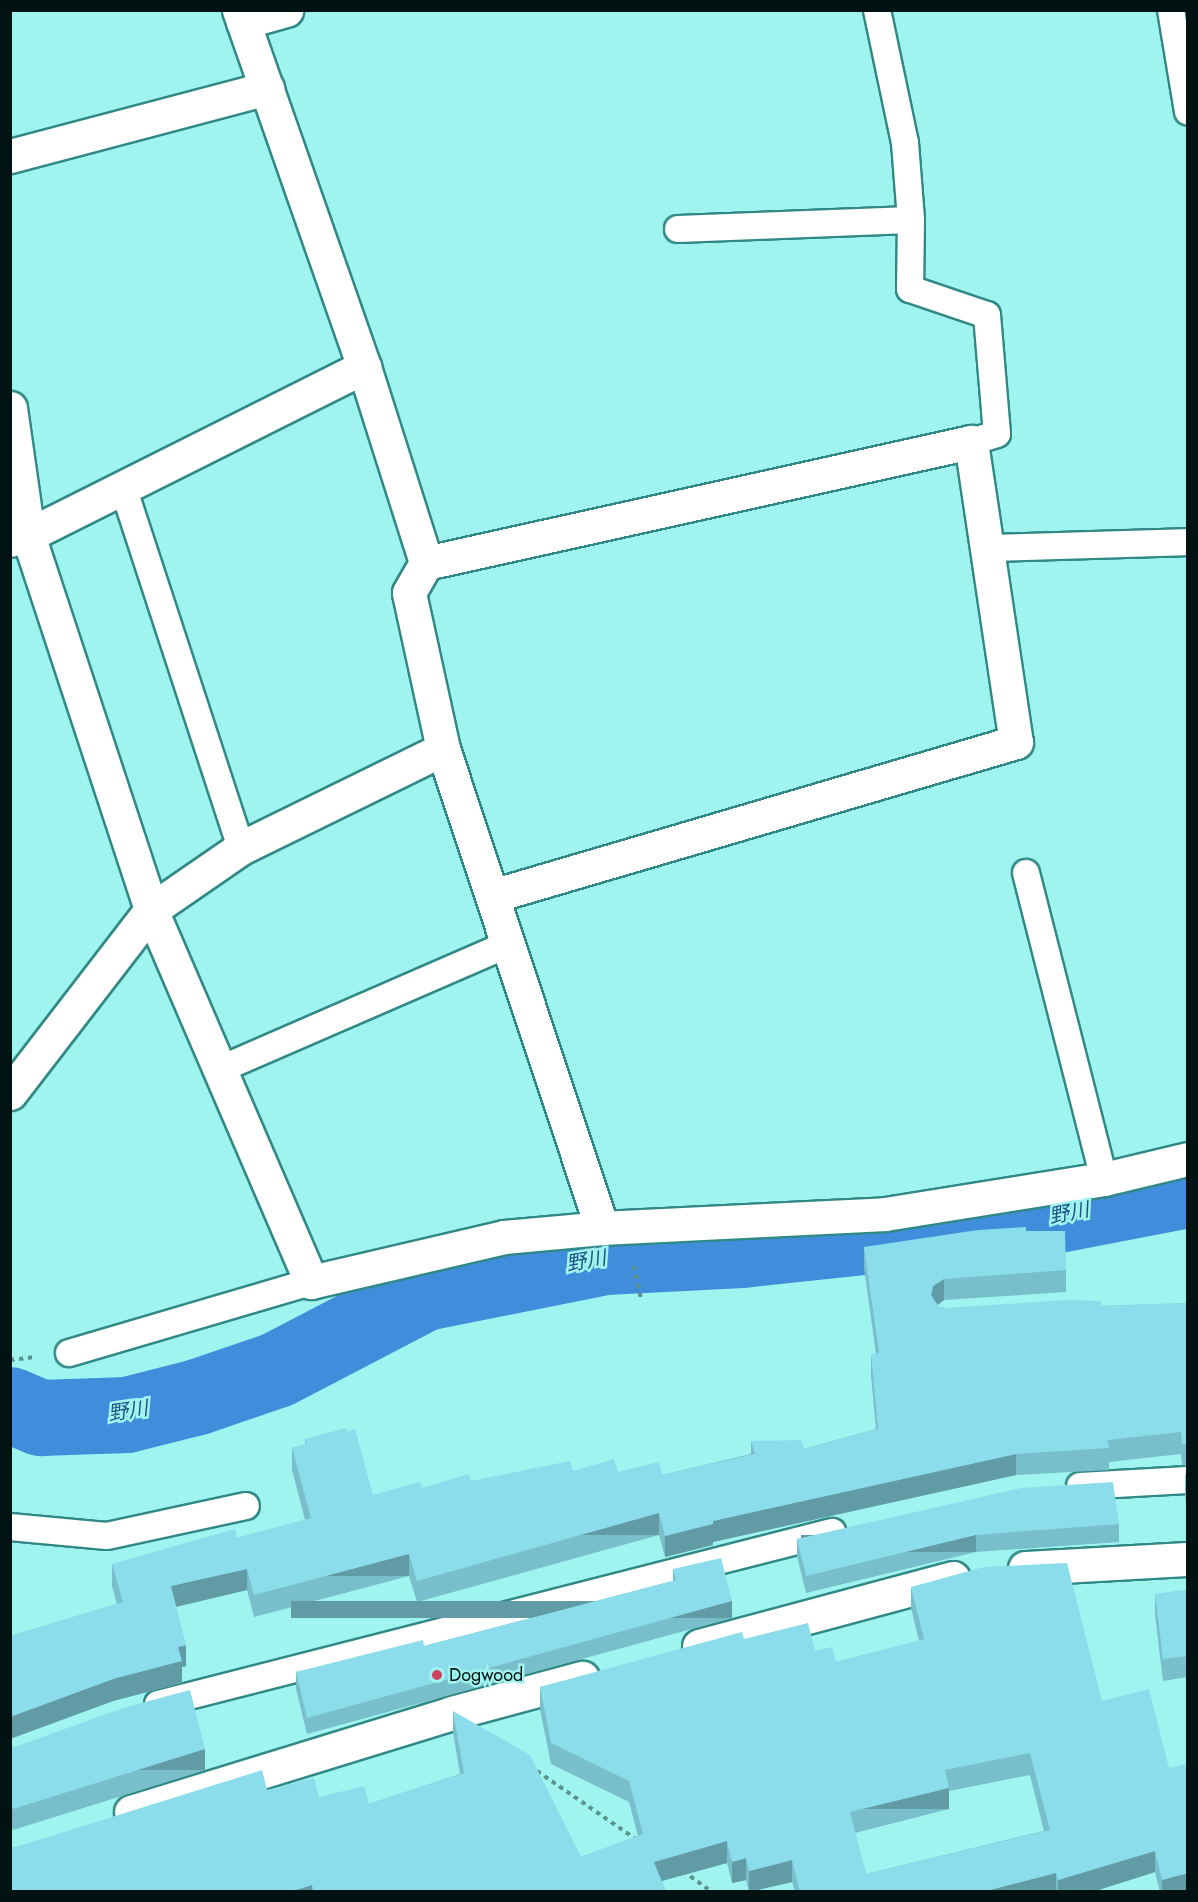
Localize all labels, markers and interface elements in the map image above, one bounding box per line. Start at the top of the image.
water label: 野川 [1047,1197,1091,1229]
water label: 野川 [564,1246,608,1276]
water label: 野川 [106,1396,150,1426]
place label: Dogwood [449,1664,523,1686]
marker: Dogwood [430,1668,444,1682]

